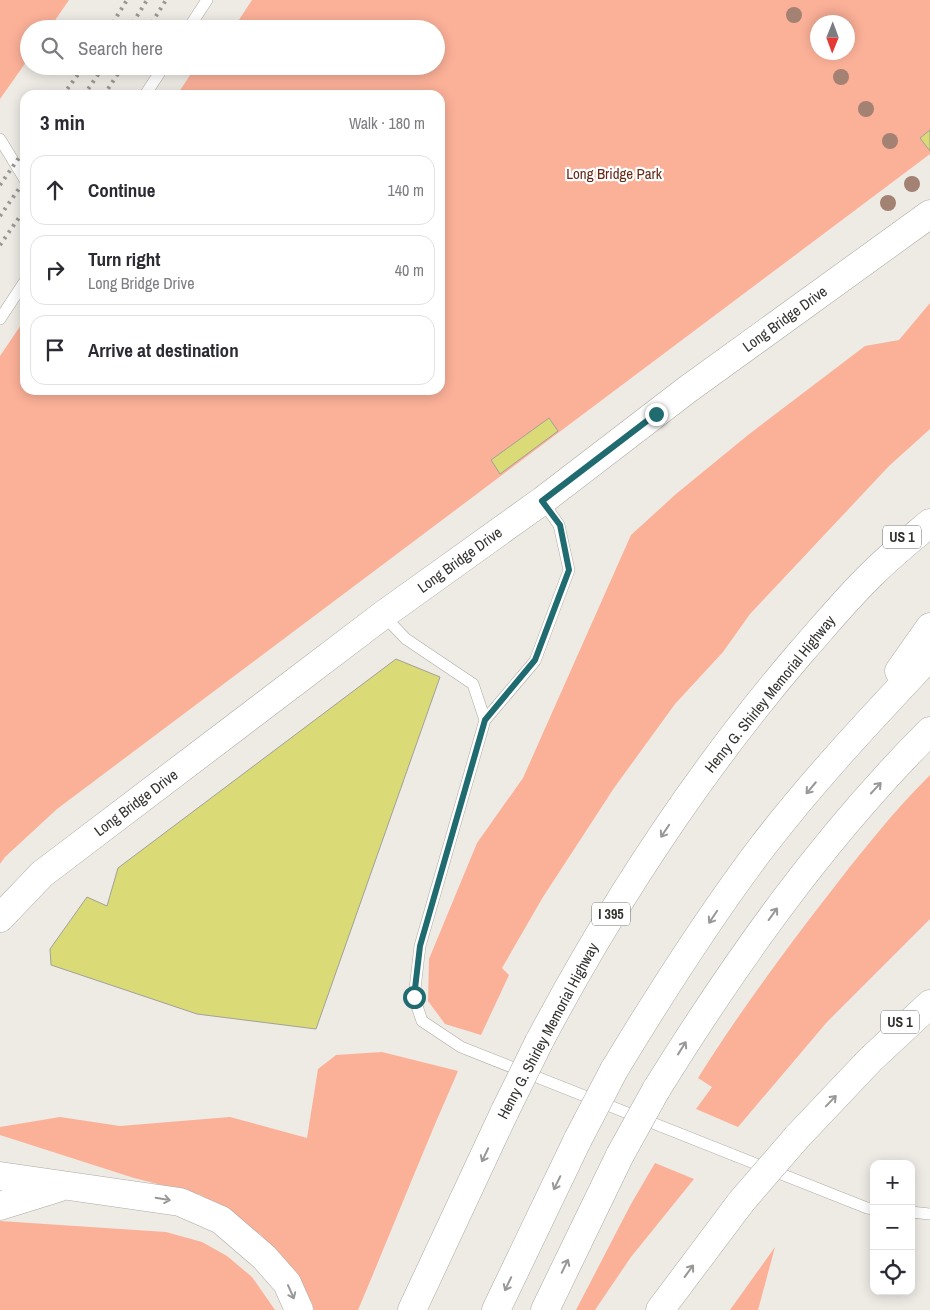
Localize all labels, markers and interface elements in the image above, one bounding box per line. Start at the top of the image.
north arrow [810,15,855,60]
search box [20,20,445,75]
icon: search [38,34,66,62]
text: Search here [78,35,163,61]
text: 3 min [40,108,85,137]
text: Walk · 180 m [349,112,425,134]
park label: Long Bridge Park [566,163,663,184]
icon: ahead [41,176,69,204]
text: Continue [88,177,156,203]
text: 140 m [388,179,424,201]
text: Turn right [88,246,160,272]
icon: right [41,256,69,284]
text: 40 m [395,259,424,281]
text: Long Bridge Drive [88,272,194,294]
street label: Long Bridge Drive [738,281,831,356]
icon: arrive [41,336,69,364]
text: Arrive at destination [88,337,239,363]
route end [645,403,668,426]
street label: Long Bridge Drive [413,522,506,597]
road number: US 1 [883,526,921,548]
street label: Henry G. Shirley Memorial Highway [700,610,840,777]
street label: Long Bridge Drive [90,764,182,841]
one-way arrow [805,781,816,794]
one-way arrow [870,782,882,795]
one-way arrow [660,823,670,837]
road number: I 395 [592,902,630,926]
one-way arrow [768,907,778,921]
one-way arrow [708,910,718,924]
street label: Henry G. Shirley Memorial Highway [492,938,603,1123]
route start [403,986,426,1009]
road number: US 1 [881,1010,919,1034]
one-way arrow [677,1042,687,1056]
one-way arrow [825,1095,837,1108]
one-way arrow [479,1147,489,1162]
map controls [870,1160,915,1295]
button: + [870,1160,915,1205]
one-way arrow [552,1176,562,1191]
one-way arrow [155,1194,171,1204]
button: − [870,1205,915,1250]
button: locate [870,1250,915,1295]
one-way arrow [561,1259,571,1274]
one-way arrow [684,1265,695,1278]
one-way arrow [503,1277,513,1292]
one-way arrow [286,1284,296,1299]

